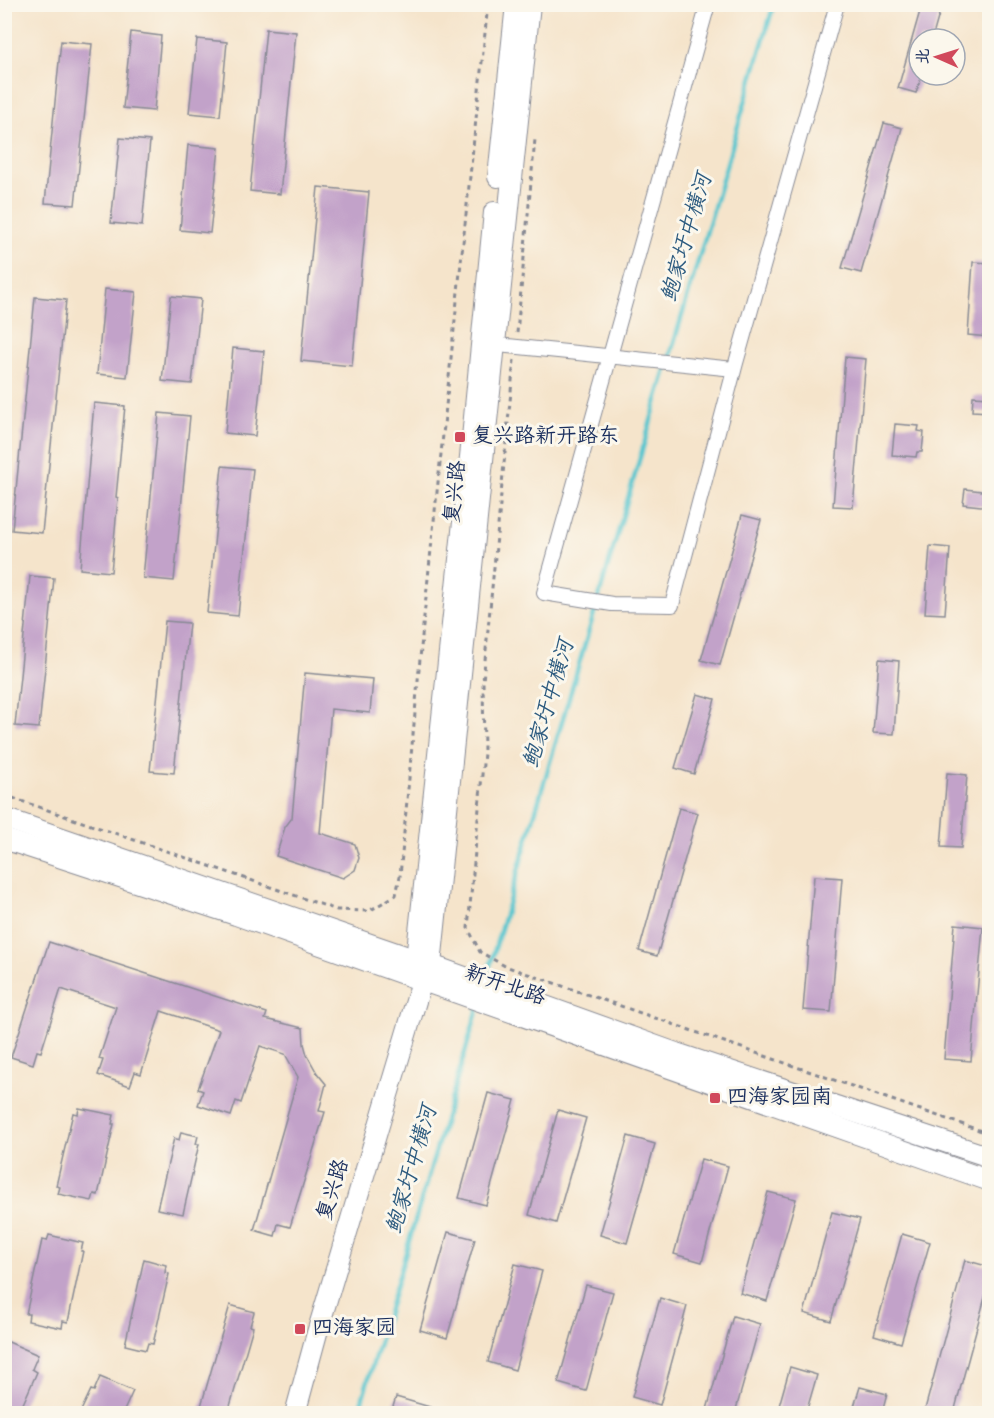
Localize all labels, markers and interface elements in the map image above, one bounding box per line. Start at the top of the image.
north arrow [907,27,967,87]
text: 北 [912,48,936,65]
water label: 鲍家圩中横河 [654,167,722,306]
place label: 复兴路新开路东 [472,422,619,452]
marker: 复兴路新开路东 [453,430,467,444]
street label: 复兴路 [438,459,474,525]
water label: 鲍家圩中横河 [516,633,584,772]
street label: 新开北路 [460,958,550,1014]
place label: 四海家园南 [727,1083,832,1113]
marker: 四海家园南 [708,1091,722,1105]
water label: 鲍家圩中横河 [379,1099,447,1238]
street label: 复兴路 [310,1155,358,1225]
place label: 四海家园 [312,1314,396,1344]
marker: 四海家园 [293,1322,307,1336]

